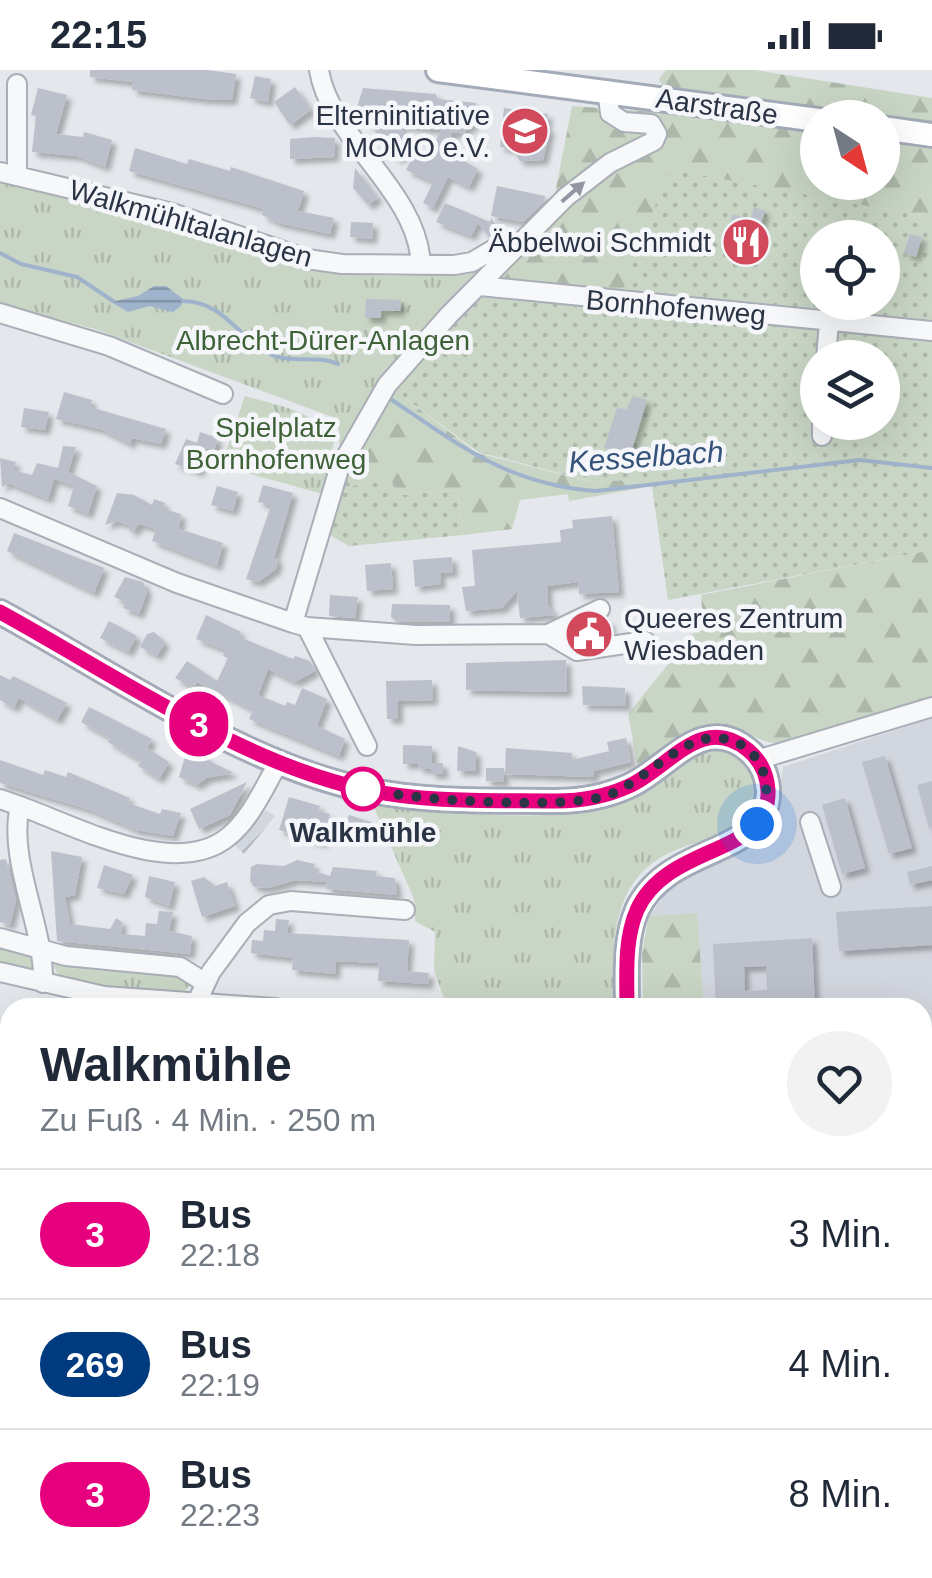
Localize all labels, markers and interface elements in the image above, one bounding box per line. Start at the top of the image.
text: 22:15 [50,14,147,56]
street label: Aarstraße [654,83,780,130]
place label: Elterninitiative MOMO e.V. [316,100,490,163]
north arrow [800,100,900,200]
map controls [800,100,900,440]
school or university icon: Elterninitiative MOMO e.V. [499,105,551,157]
street label: Walkmühltalanlagen [66,174,316,273]
one-way arrow [561,182,586,203]
restaurant icon: Äbbelwoi Schmidt [720,216,772,268]
button: locate [800,220,900,320]
place label: Äbbelwoi Schmidt [488,227,711,258]
street label: Bornhofenweg [585,284,767,331]
park label: Albrecht-Dürer-Anlagen [176,325,470,356]
button: layers [800,340,900,440]
park label: Spielplatz Bornhofenweg [186,412,366,475]
water label: Kesselbach [567,435,724,478]
place label: Queeres Zentrum Wiesbaden [624,603,843,666]
public building icon: Queeres Zentrum Wiesbaden [563,608,615,660]
line badge: 3 [166,692,232,756]
text: 3 [189,705,209,744]
marker: Walkmühle [342,768,384,810]
your location [732,799,782,849]
place label: Walkmühle [290,817,436,848]
button: heart [787,1031,892,1136]
text: Walkmühle [40,1038,292,1091]
text: Zu Fuß · 4 Min. · 250 m [40,1102,376,1138]
text: Bus [180,1194,252,1236]
text: 3 Min. [789,1213,892,1255]
text: 3 [85,1215,105,1254]
text: 22:18 [180,1237,260,1273]
text: Bus [180,1324,252,1366]
text: 4 Min. [789,1343,892,1385]
text: 269 [66,1345,124,1384]
text: 22:19 [180,1367,260,1403]
text: Bus [180,1454,252,1496]
text: 8 Min. [789,1473,892,1515]
text: 3 [85,1475,105,1514]
text: 22:23 [180,1497,260,1533]

